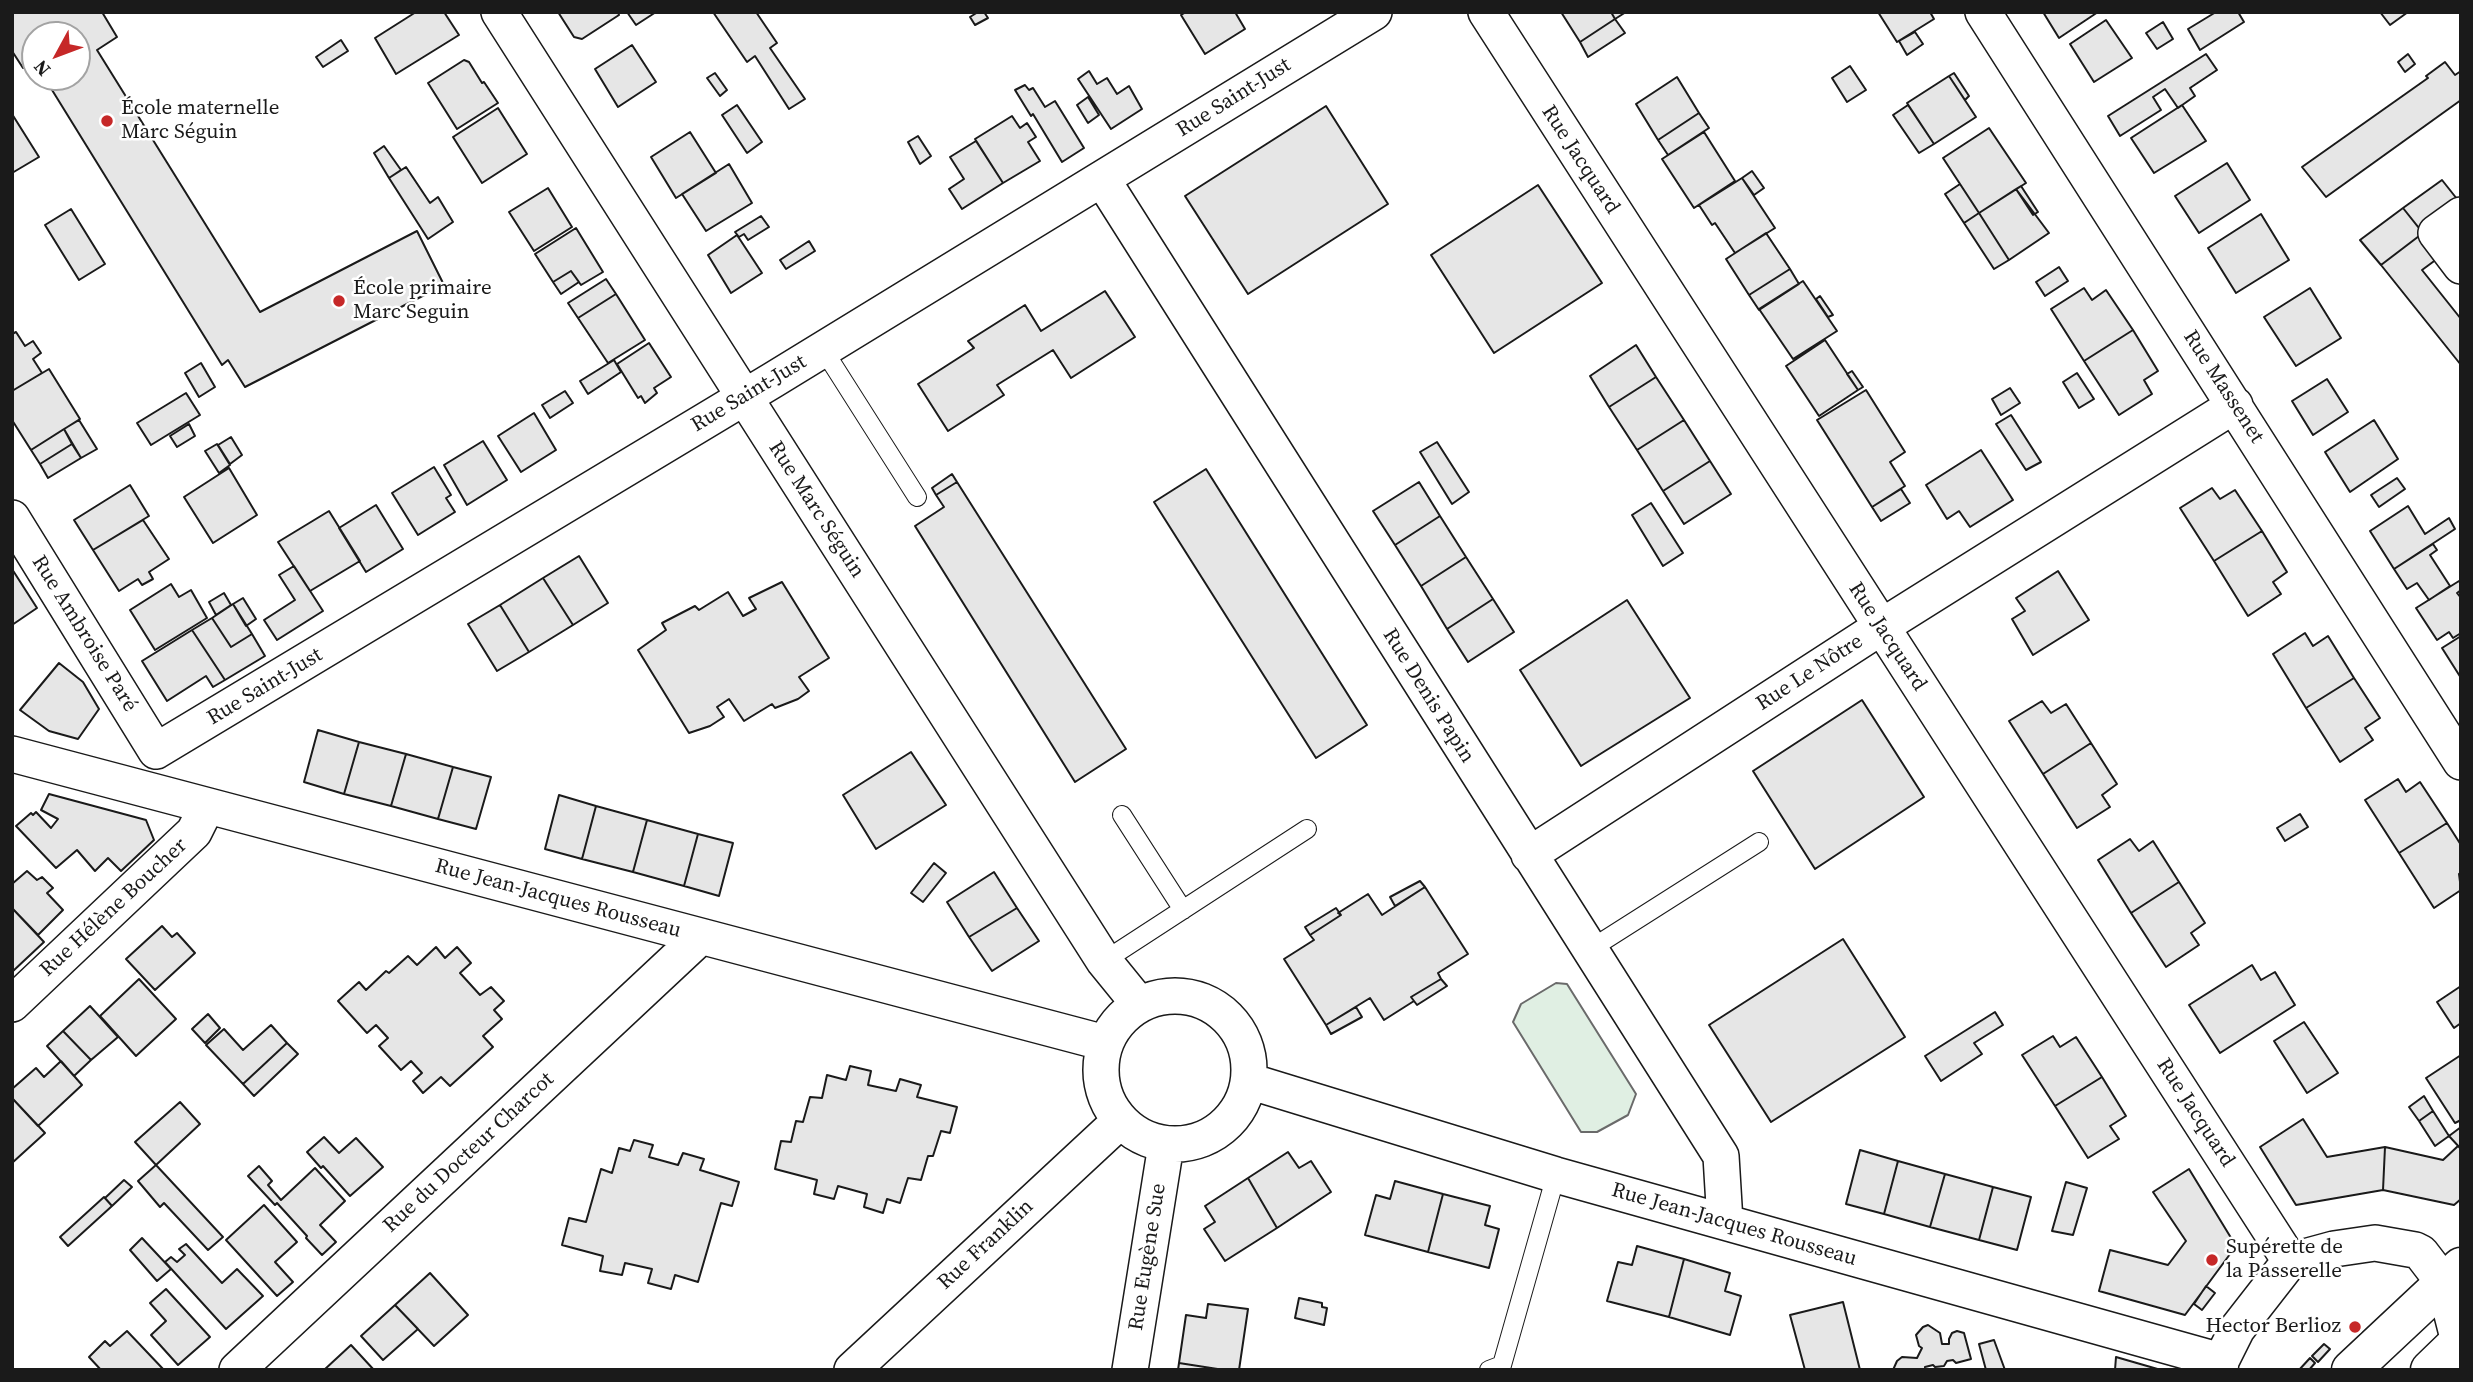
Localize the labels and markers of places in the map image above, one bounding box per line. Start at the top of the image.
place label: École maternelle Marc Séguin [121,96,280,146]
marker: École maternelle Marc Séguin [99,113,115,129]
place label: École primaire Marc Seguin [353,276,492,326]
marker: École primaire Marc Seguin [331,293,347,309]
place label: Supérette de la Passerelle [2226,1235,2343,1285]
marker: Supérette de la Passerelle [2204,1252,2220,1268]
place label: Hector Berlioz [2206,1314,2341,1340]
marker: Hector Berlioz [2347,1319,2363,1335]

